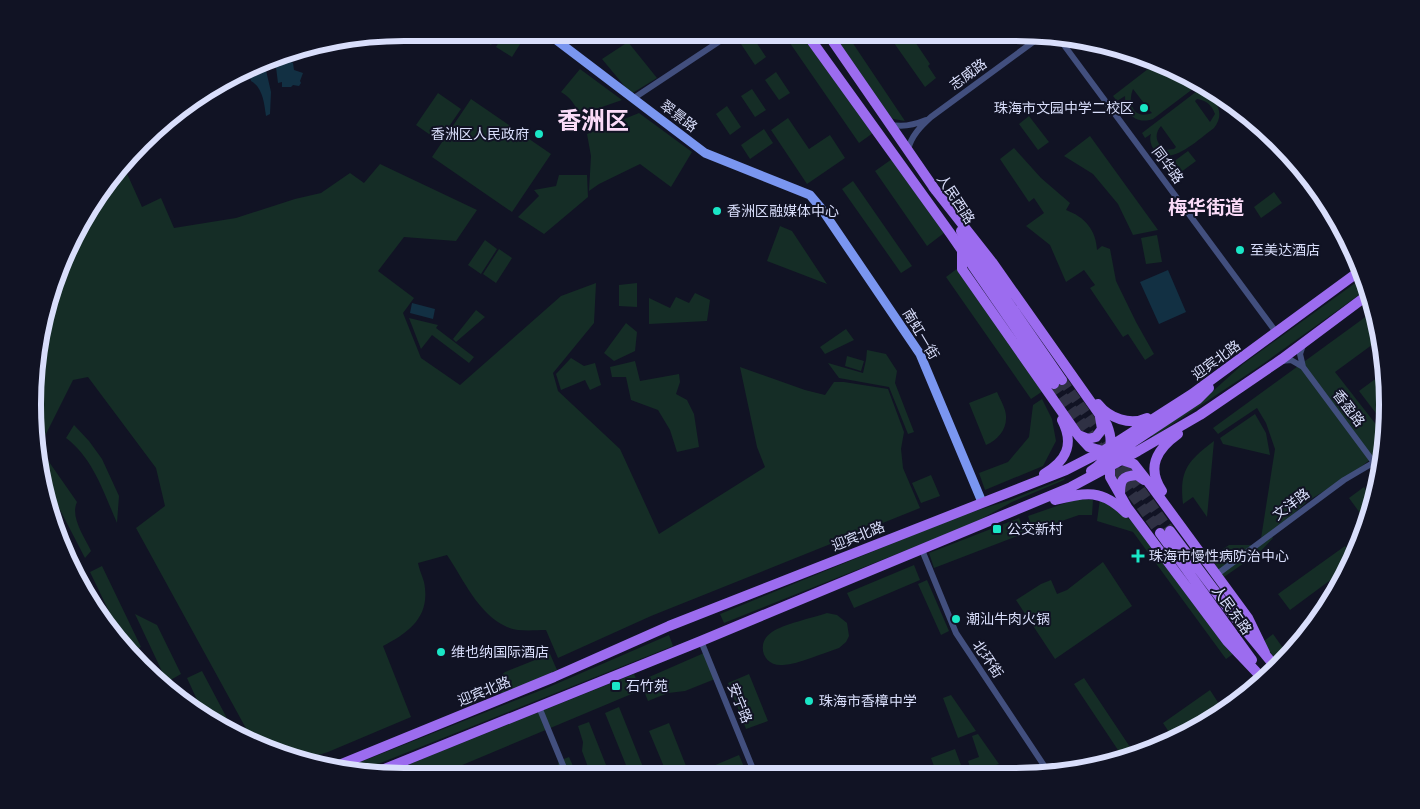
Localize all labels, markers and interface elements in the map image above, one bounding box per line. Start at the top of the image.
street label: 志威路 [946,55,990,93]
street label: 翠景路 [657,97,701,135]
place label: 珠海市文园中学二校区 [994,100,1134,116]
marker: 珠海市文园中学二校区 [1138,102,1150,114]
district label: 香洲区 [557,107,629,135]
place label: 香洲区人民政府 [431,126,529,142]
marker: 香洲区人民政府 [533,128,545,140]
street label: 同华路 [1149,143,1187,187]
street label: 人民西路 [934,171,978,227]
district label: 梅华街道 [1168,196,1244,219]
place label: 香洲区融媒体中心 [727,203,839,219]
marker: 香洲区融媒体中心 [711,205,723,217]
place label: 至美达酒店 [1250,242,1320,258]
marker: 至美达酒店 [1234,244,1246,256]
street label: 南虹一街 [900,306,942,362]
street label: 迎宾北路 [1189,337,1243,383]
street label: 香盈路 [1330,386,1368,430]
street label: 文洋路 [1269,485,1313,523]
street label: 迎宾北路 [829,518,887,554]
place label: 公交新村 [1007,521,1063,537]
marker: 公交新村 [991,523,1003,535]
place label: 珠海市慢性病防治中心 [1149,548,1289,564]
marker: 珠海市慢性病防治中心 [1131,549,1145,563]
street label: 人民东路 [1209,583,1255,637]
place label: 潮汕牛肉火锅 [966,611,1050,627]
marker: 潮汕牛肉火锅 [950,613,962,625]
street label: 北环街 [970,637,1006,681]
place label: 维也纳国际酒店 [451,644,549,660]
marker: 维也纳国际酒店 [435,646,447,658]
street label: 迎宾北路 [455,673,513,709]
place label: 石竹苑 [626,678,668,694]
marker: 石竹苑 [610,680,622,692]
street label: 安宁路 [725,681,755,725]
place label: 珠海市香樟中学 [819,693,917,709]
marker: 珠海市香樟中学 [803,695,815,707]

